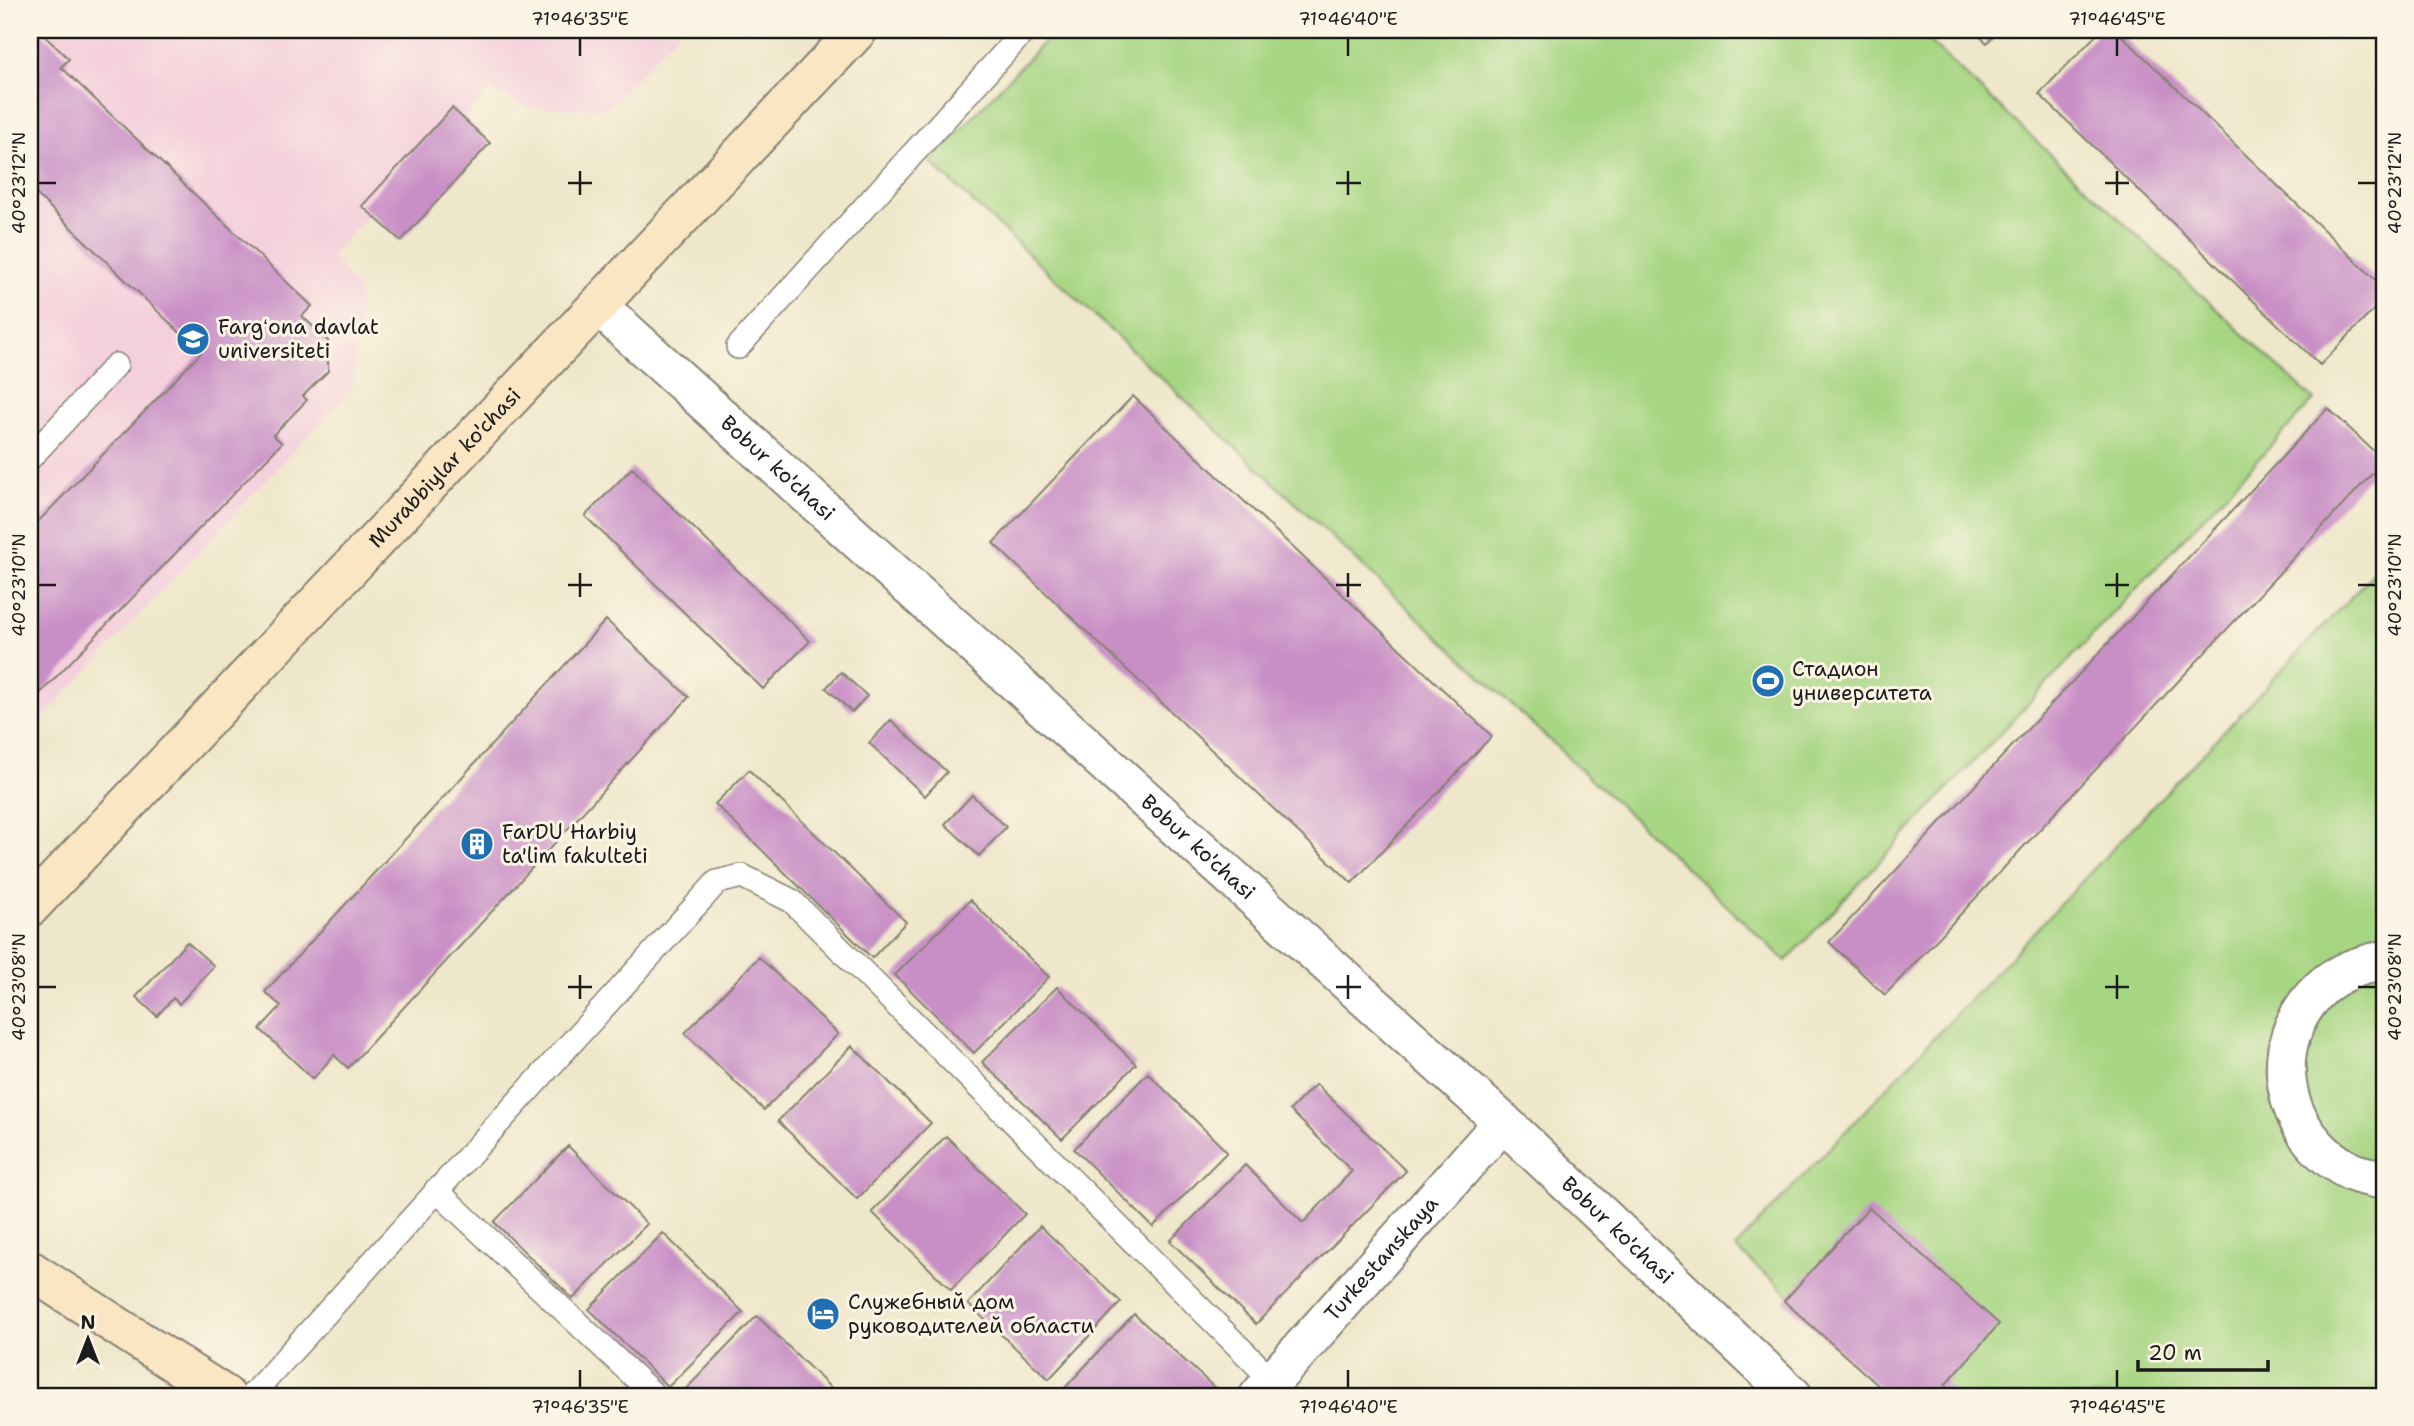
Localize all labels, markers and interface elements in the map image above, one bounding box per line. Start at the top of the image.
text: 71°46'35"E [531,7,629,31]
text: 71°46'40"E [1298,7,1398,31]
text: 71°46'45"E [2068,7,2166,31]
text: 40°23'12"N [7,132,31,234]
text: 40°23'12"N [2383,132,2407,234]
place label: Fargʻona davlat universiteti [218,313,379,365]
school or university icon: Fargʻona davlat universiteti [174,320,212,358]
street label: Murabbiylar ko'chasi [362,382,527,554]
street label: Bobur ko'chasi [715,409,841,527]
text: 40°23'10"N [7,533,31,637]
text: 40°23'10"N [2383,533,2407,637]
place label: Стадион университета [1792,655,1932,707]
sports icon: Стадион университета [1749,662,1787,700]
street label: Bobur ko'chasi [1135,788,1261,906]
place label: FarDU Harbiy ta'lim fakulteti [502,818,648,870]
building icon: FarDU Harbiy ta'lim fakulteti [458,825,496,863]
text: 40°23'08"N [7,933,31,1041]
text: 40°23'08"N [2383,933,2407,1041]
street label: Bobur ko'chasi [1555,1170,1680,1290]
street label: Turkestanskaya [1318,1190,1444,1327]
place label: Служебный дом руководителей области [848,1288,1094,1340]
hotel icon: Служебный дом руководителей области [804,1295,842,1333]
north arrow [52,1304,122,1374]
text: N [80,1310,96,1335]
scale bar [2138,1328,2267,1372]
text: 20 m [2148,1339,2202,1367]
text: 71°46'35"E [531,1395,629,1419]
text: 71°46'40"E [1298,1395,1398,1419]
text: 71°46'45"E [2068,1395,2166,1419]

